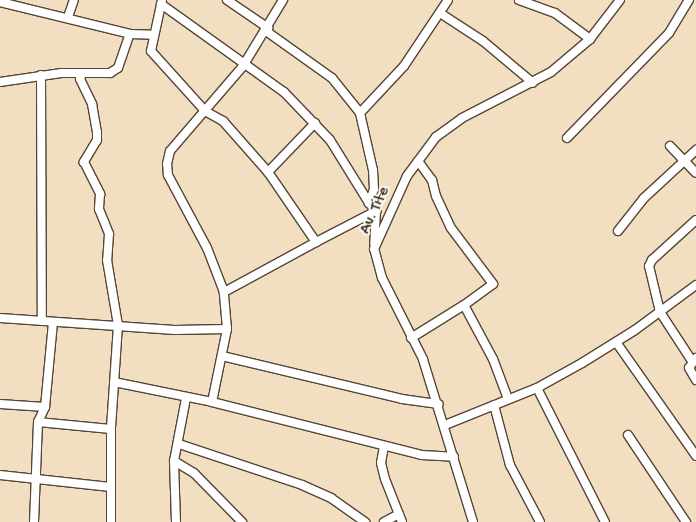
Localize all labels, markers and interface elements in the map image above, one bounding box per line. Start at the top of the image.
street label: Av. Tite [357,184,395,238]

